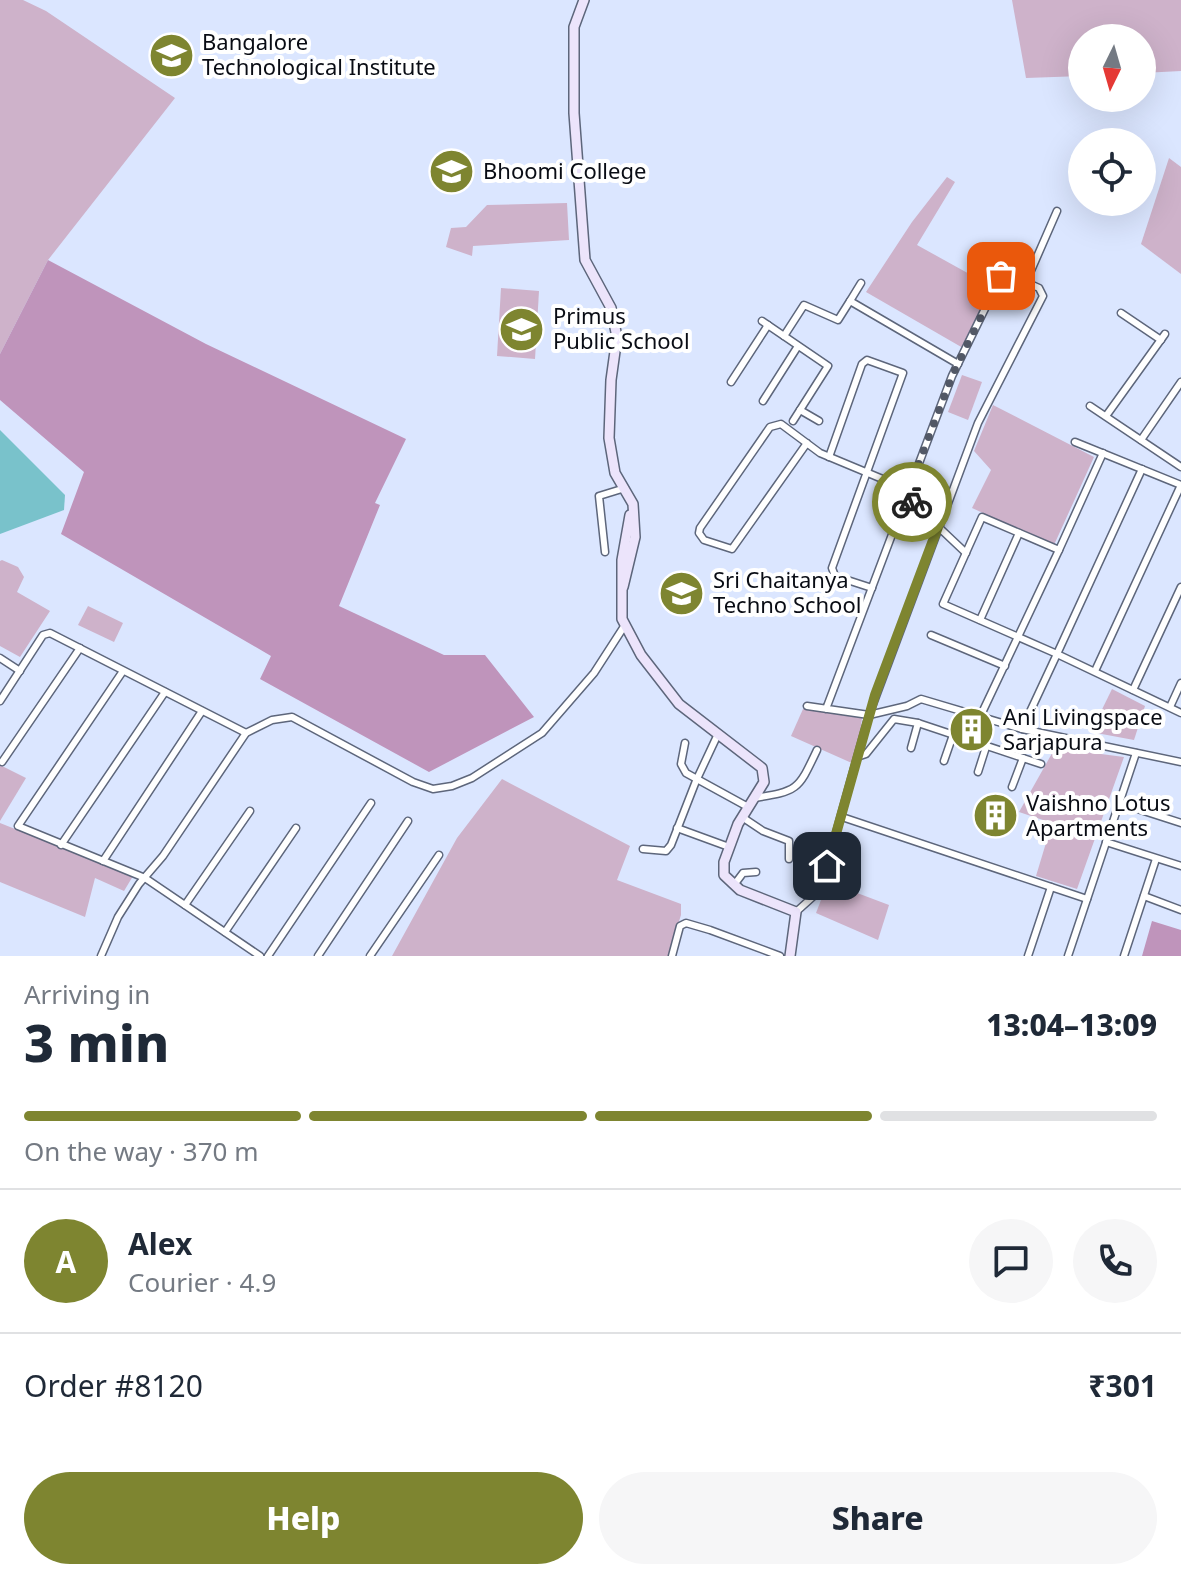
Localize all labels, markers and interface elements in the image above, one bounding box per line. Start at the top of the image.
north arrow [1068,24,1156,112]
map controls [1068,24,1156,216]
place label: Bangalore Technological Institute [202,26,436,81]
school or university icon: Bangalore Technological Institute [147,31,195,79]
button: locate [1068,128,1156,216]
school or university icon: Bhoomi College [428,147,476,195]
place label: Bhoomi College [483,155,646,185]
pin [967,242,1035,310]
icon: bag [979,254,1023,298]
place label: Primus Public School [553,300,690,355]
school or university icon: Primus Public School [498,305,546,353]
courier [872,462,952,542]
icon: bike [890,480,934,524]
place label: Sri Chaitanya Techno School [713,564,861,619]
school or university icon: Sri Chaitanya Techno School [658,569,706,617]
place label: Ani Livingspace Sarjapura [1003,701,1163,756]
building icon: Ani Livingspace Sarjapura [948,706,996,754]
place label: Vaishno Lotus Apartments [1026,787,1170,842]
building icon: Vaishno Lotus Apartments [971,792,1019,840]
pin [793,832,861,900]
icon: home [805,844,849,888]
text: Arriving in [24,976,150,1012]
text: 13:04–13:09 [986,1004,1157,1045]
text: 3 min [24,1006,169,1077]
text: On the way · 370 m [24,1133,258,1169]
button: chat [969,1219,1053,1303]
button: phone [1073,1219,1157,1303]
text: Alex [128,1223,192,1264]
text: A [56,1241,76,1282]
text: Courier · 4.9 [128,1264,276,1300]
text: Order #8120 [24,1365,203,1406]
text: ₹301 [1088,1365,1157,1406]
button: Help [24,1472,583,1564]
button: Share [599,1472,1157,1564]

